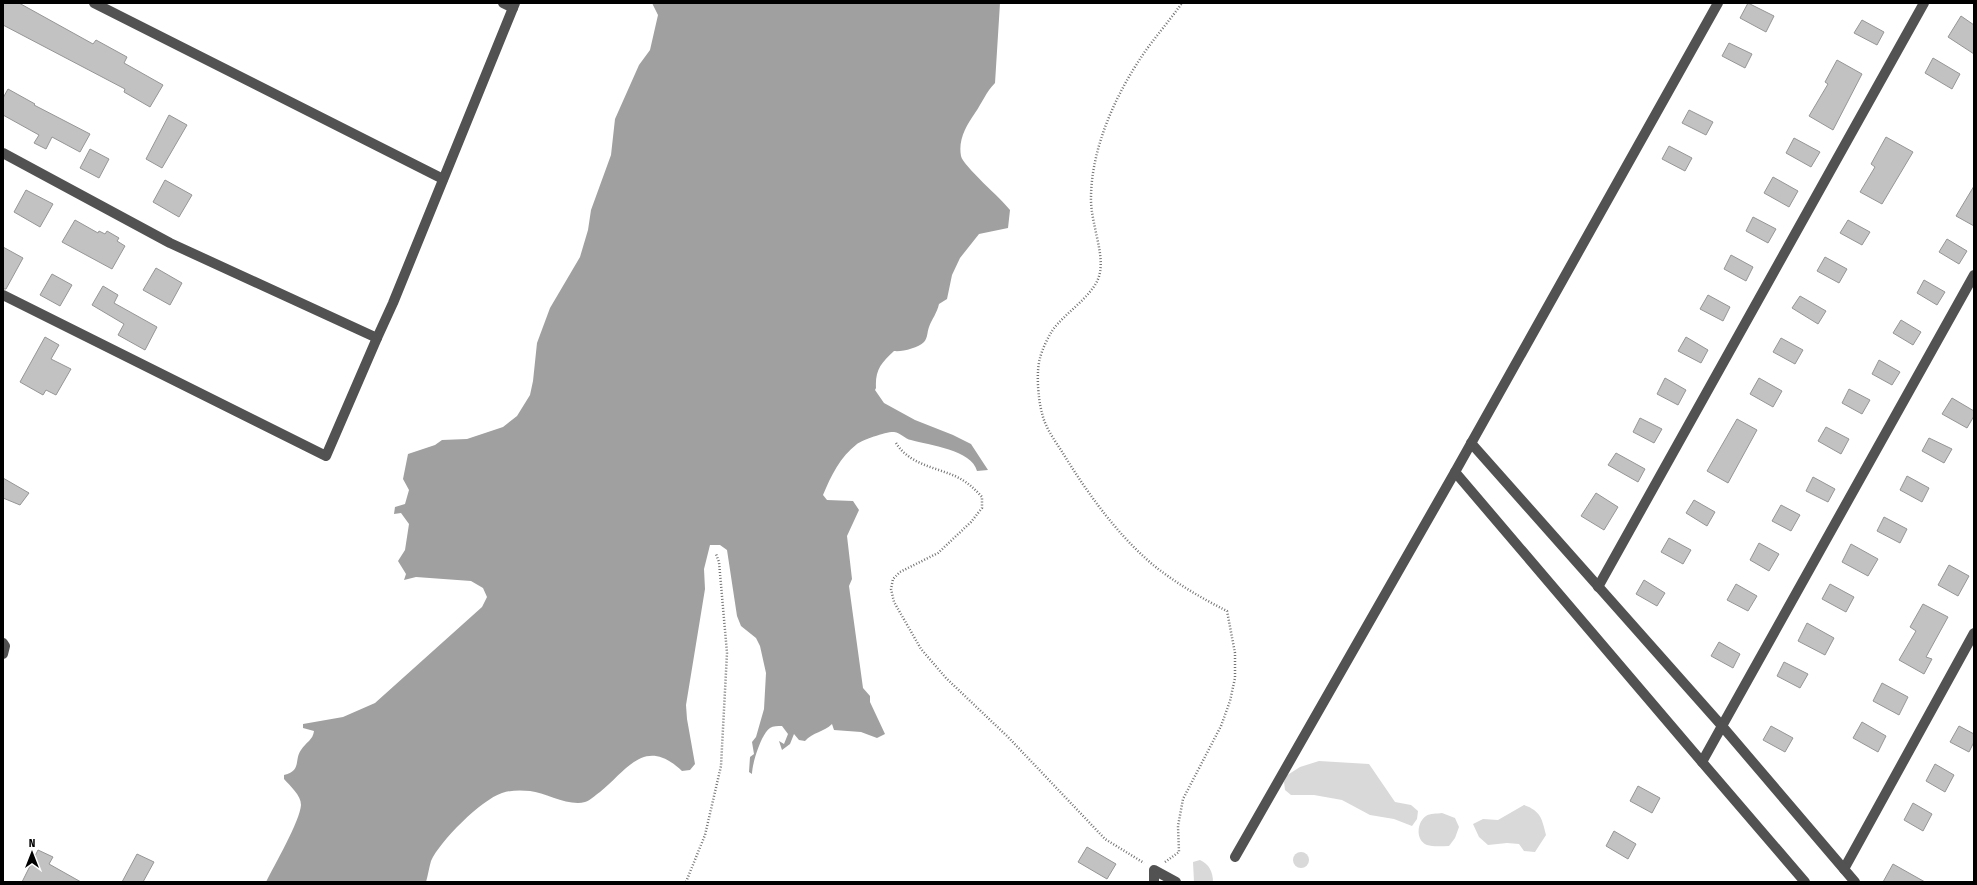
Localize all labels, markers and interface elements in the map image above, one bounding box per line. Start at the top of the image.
north arrow [12,833,52,873]
text: N [29,837,35,850]

